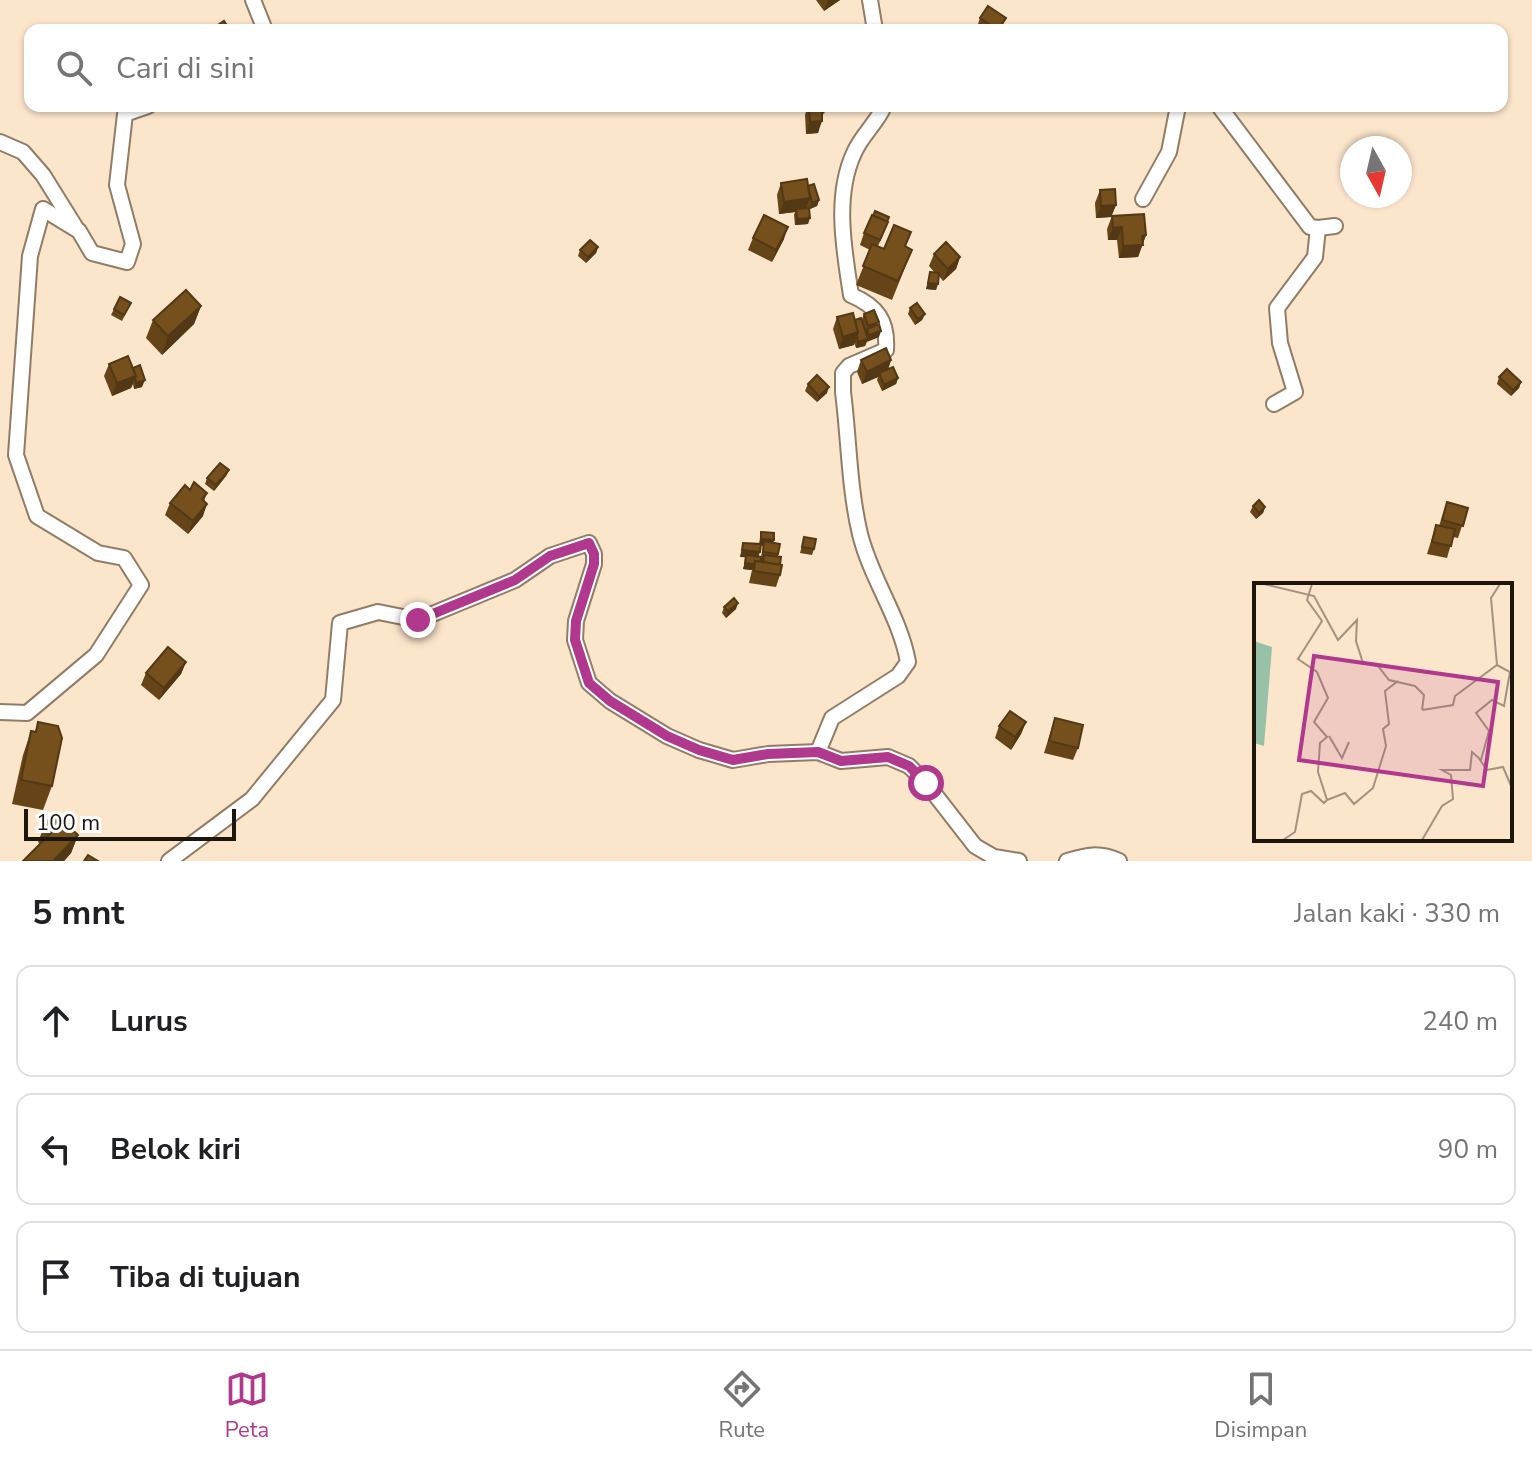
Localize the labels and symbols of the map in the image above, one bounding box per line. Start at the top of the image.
north arrow [1340,136,1412,208]
inset map [1254,583,1512,841]
route end [400,602,436,638]
route start [908,765,944,801]
scale bar [24,805,236,841]

